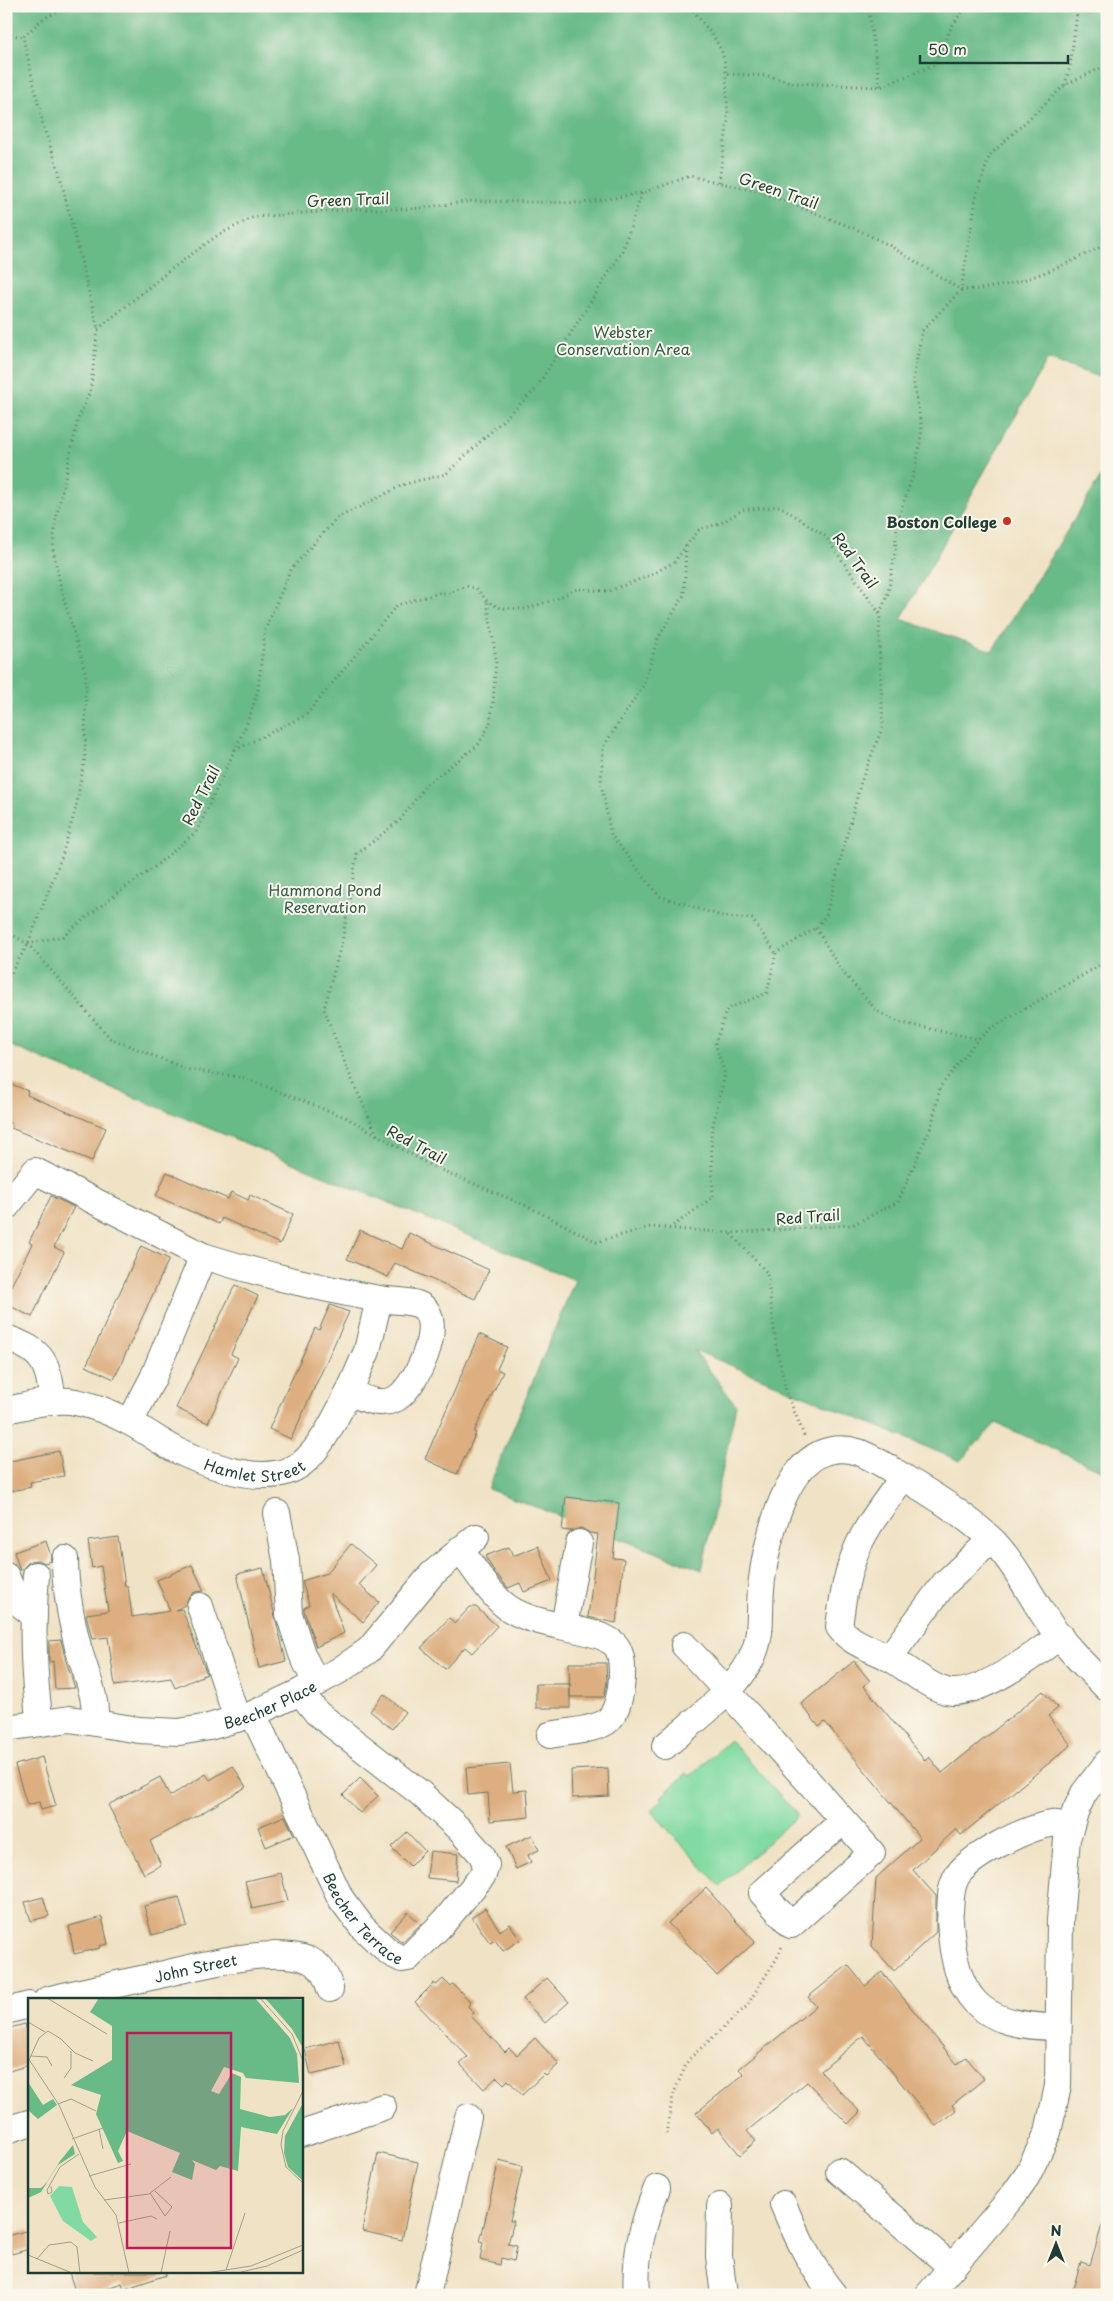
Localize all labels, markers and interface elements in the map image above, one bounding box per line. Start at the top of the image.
scale bar [920,32,1068,64]
text: 50 m [928,37,967,60]
street label: Green Trail [736,166,822,214]
street label: Green Trail [306,186,390,212]
park label: Webster Conservation Area [556,320,691,360]
place label: Boston College [886,510,997,533]
marker: Boston College [1001,515,1013,527]
street label: Red Trail [828,527,884,593]
street label: Red Trail [175,761,225,829]
park label: Hammond Pond Reservation [268,878,382,918]
street label: Red Trail [383,1119,451,1169]
street label: Red Trail [775,1202,841,1230]
street label: Hamlet Street [201,1452,309,1486]
street label: Beecher Place [221,1674,320,1734]
street label: Beecher Terrace [318,1868,407,1969]
street label: John Street [151,1947,239,1987]
inset map [28,1998,302,2274]
north arrow [1030,2218,1080,2268]
text: N [1050,2220,1062,2241]

